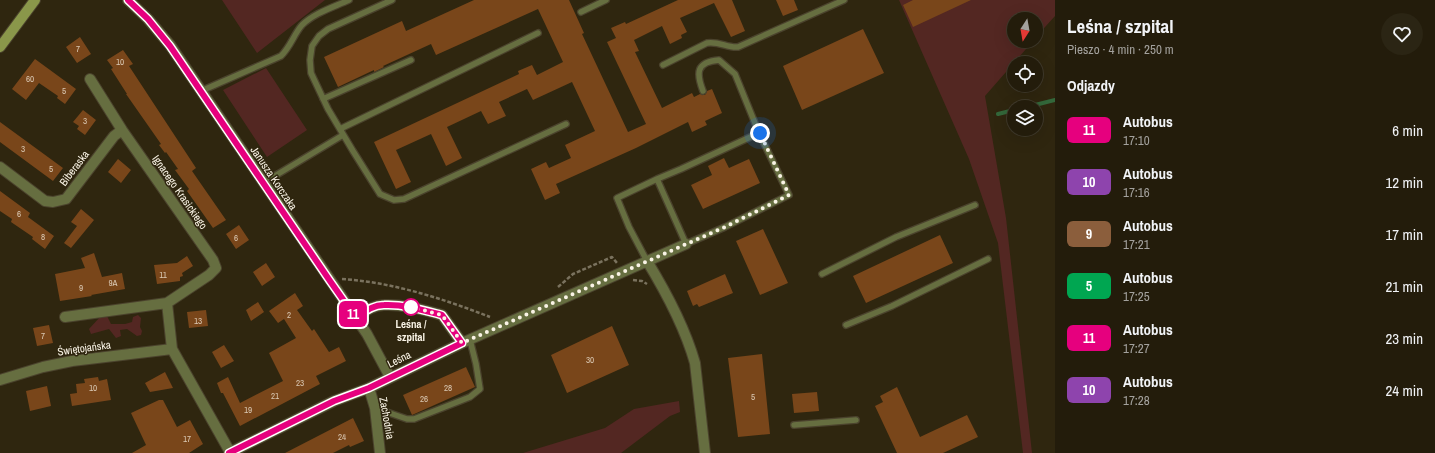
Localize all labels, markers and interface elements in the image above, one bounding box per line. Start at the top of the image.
north arrow [1007,12,1043,48]
map controls [1007,12,1043,136]
text: Leśna / szpital [1067,13,1174,39]
button: heart [1381,13,1423,55]
text: Pieszo · 4 min · 250 m [1067,41,1174,58]
house number: 7 [76,43,80,55]
house number: 10 [116,56,124,68]
button: locate [1007,56,1043,92]
house number: 60 [26,73,34,85]
text: Odjazdy [1067,75,1115,96]
house number: 5 [62,85,66,97]
button: layers [1007,100,1043,136]
text: Autobus [1123,111,1173,132]
house number: 3 [83,115,87,127]
text: 6 min [1392,120,1423,141]
text: 11 [1083,121,1095,139]
your location [750,123,770,143]
text: 17:10 [1123,132,1150,149]
house number: 3 [21,143,25,155]
street label: Janusza Korczaka [248,144,300,212]
street label: Biberaska [56,148,92,188]
street label: Ignacego Krasickiego [149,152,211,232]
house number: 5 [49,163,53,175]
text: Autobus [1123,163,1173,184]
text: 12 min [1385,172,1423,193]
text: 10 [1083,173,1095,191]
text: 17:16 [1123,184,1150,201]
house number: 6 [17,208,21,220]
text: Autobus [1123,215,1173,236]
text: 17 min [1385,224,1423,245]
text: 9 [1086,225,1092,243]
house number: 8 [41,231,45,243]
house number: 6 [234,232,238,244]
text: 17:21 [1123,236,1150,253]
text: Autobus [1123,267,1173,288]
house number: 11 [159,269,167,281]
text: 21 min [1385,276,1423,297]
house number: 9A [108,277,118,289]
text: 5 [1086,277,1092,295]
house number: 9 [79,282,83,294]
text: 17:25 [1123,288,1150,305]
marker: Leśna / szpital [402,298,420,316]
line badge: 11 [335,301,371,327]
text: 11 [347,305,359,323]
house number: 2 [287,309,291,321]
house number: 13 [194,315,202,327]
place label: Leśna / szpital [395,317,427,344]
text: Autobus [1123,319,1173,340]
text: 23 min [1385,328,1423,349]
text: 11 [1083,329,1095,347]
house number: 7 [41,330,45,342]
street label: Świętojańska [56,337,112,359]
text: 17:27 [1123,340,1150,357]
street label: Leśna [385,347,413,371]
house number: 30 [586,354,594,366]
text: Autobus [1123,371,1173,392]
house number: 23 [296,377,304,389]
text: 24 min [1385,380,1423,401]
text: 10 [1083,381,1095,399]
house number: 10 [89,382,97,394]
house number: 28 [444,382,452,394]
house number: 21 [271,390,279,402]
house number: 5 [751,391,755,403]
text: 17:28 [1123,392,1150,409]
house number: 26 [420,393,428,405]
street label: Zachodnia [376,396,398,440]
house number: 19 [244,404,252,416]
house number: 24 [338,431,346,443]
house number: 17 [183,433,191,445]

